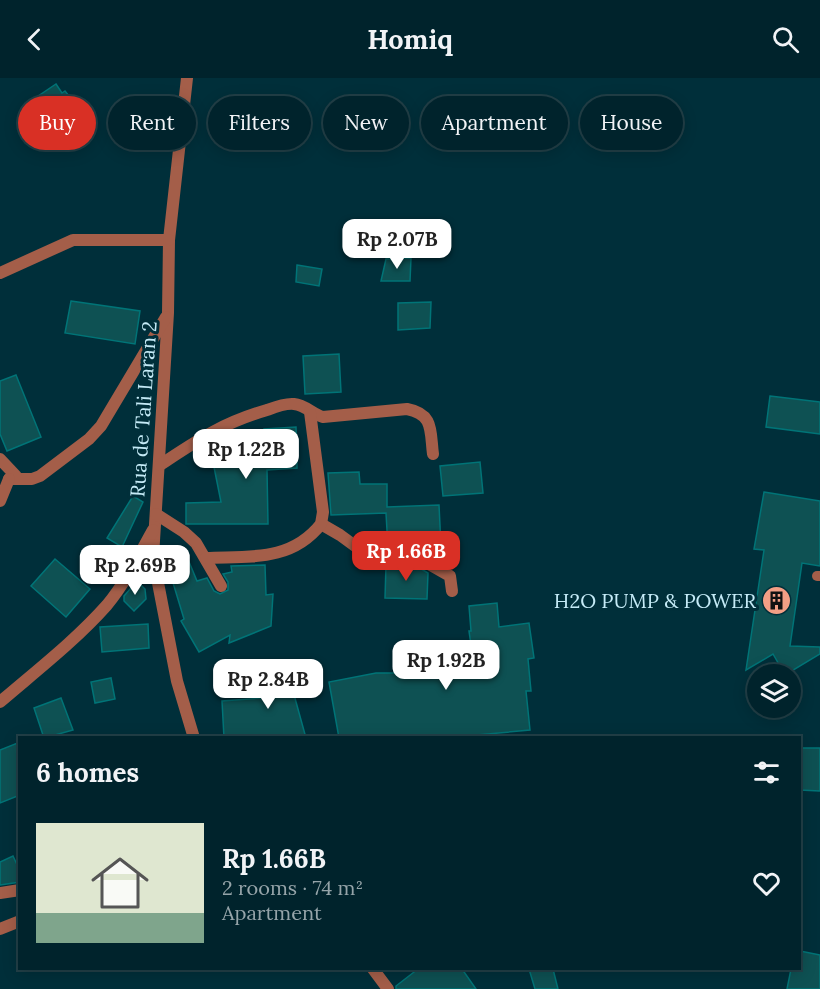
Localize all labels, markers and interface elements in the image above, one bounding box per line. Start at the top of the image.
text: Homiq [367,22,453,56]
icon: back [18,23,51,56]
icon: search [769,23,802,56]
chip: Buy [18,96,96,150]
chip: Rent [108,96,196,150]
chip: Filters [208,96,311,150]
chip: New [323,96,409,150]
chip: Apartment [421,96,568,150]
chip: House [580,96,683,150]
pin: Rp 2.07B [335,219,459,270]
text: Rp 2.07B [356,226,438,251]
street label: Rua de Tali Laran 2 [124,320,162,498]
pin: Rp 1.22B [184,429,308,480]
text: Rp 1.22B [207,436,285,461]
pin: Rp 1.66B [344,531,468,582]
text: Rp 1.66B [366,538,446,563]
pin: Rp 2.69B [73,545,197,596]
text: Rp 2.69B [94,552,176,577]
building icon: H2O PUMP & POWER [761,584,793,616]
place label: H2O PUMP & POWER [554,588,756,613]
pin: Rp 1.92B [384,640,508,691]
text: Rp 1.92B [406,647,486,672]
pin: Rp 2.84B [206,659,330,710]
map controls [747,664,801,718]
button: layers [747,664,801,718]
text: Rp 2.84B [227,666,309,691]
text: 6 homes [36,756,139,789]
icon: filters [750,756,783,789]
text: Rp 1.66B [222,842,326,875]
icon: home [84,847,156,919]
icon: heart [750,867,783,900]
text: 2 rooms · 74 m² [222,875,363,900]
text: Apartment [222,900,322,925]

